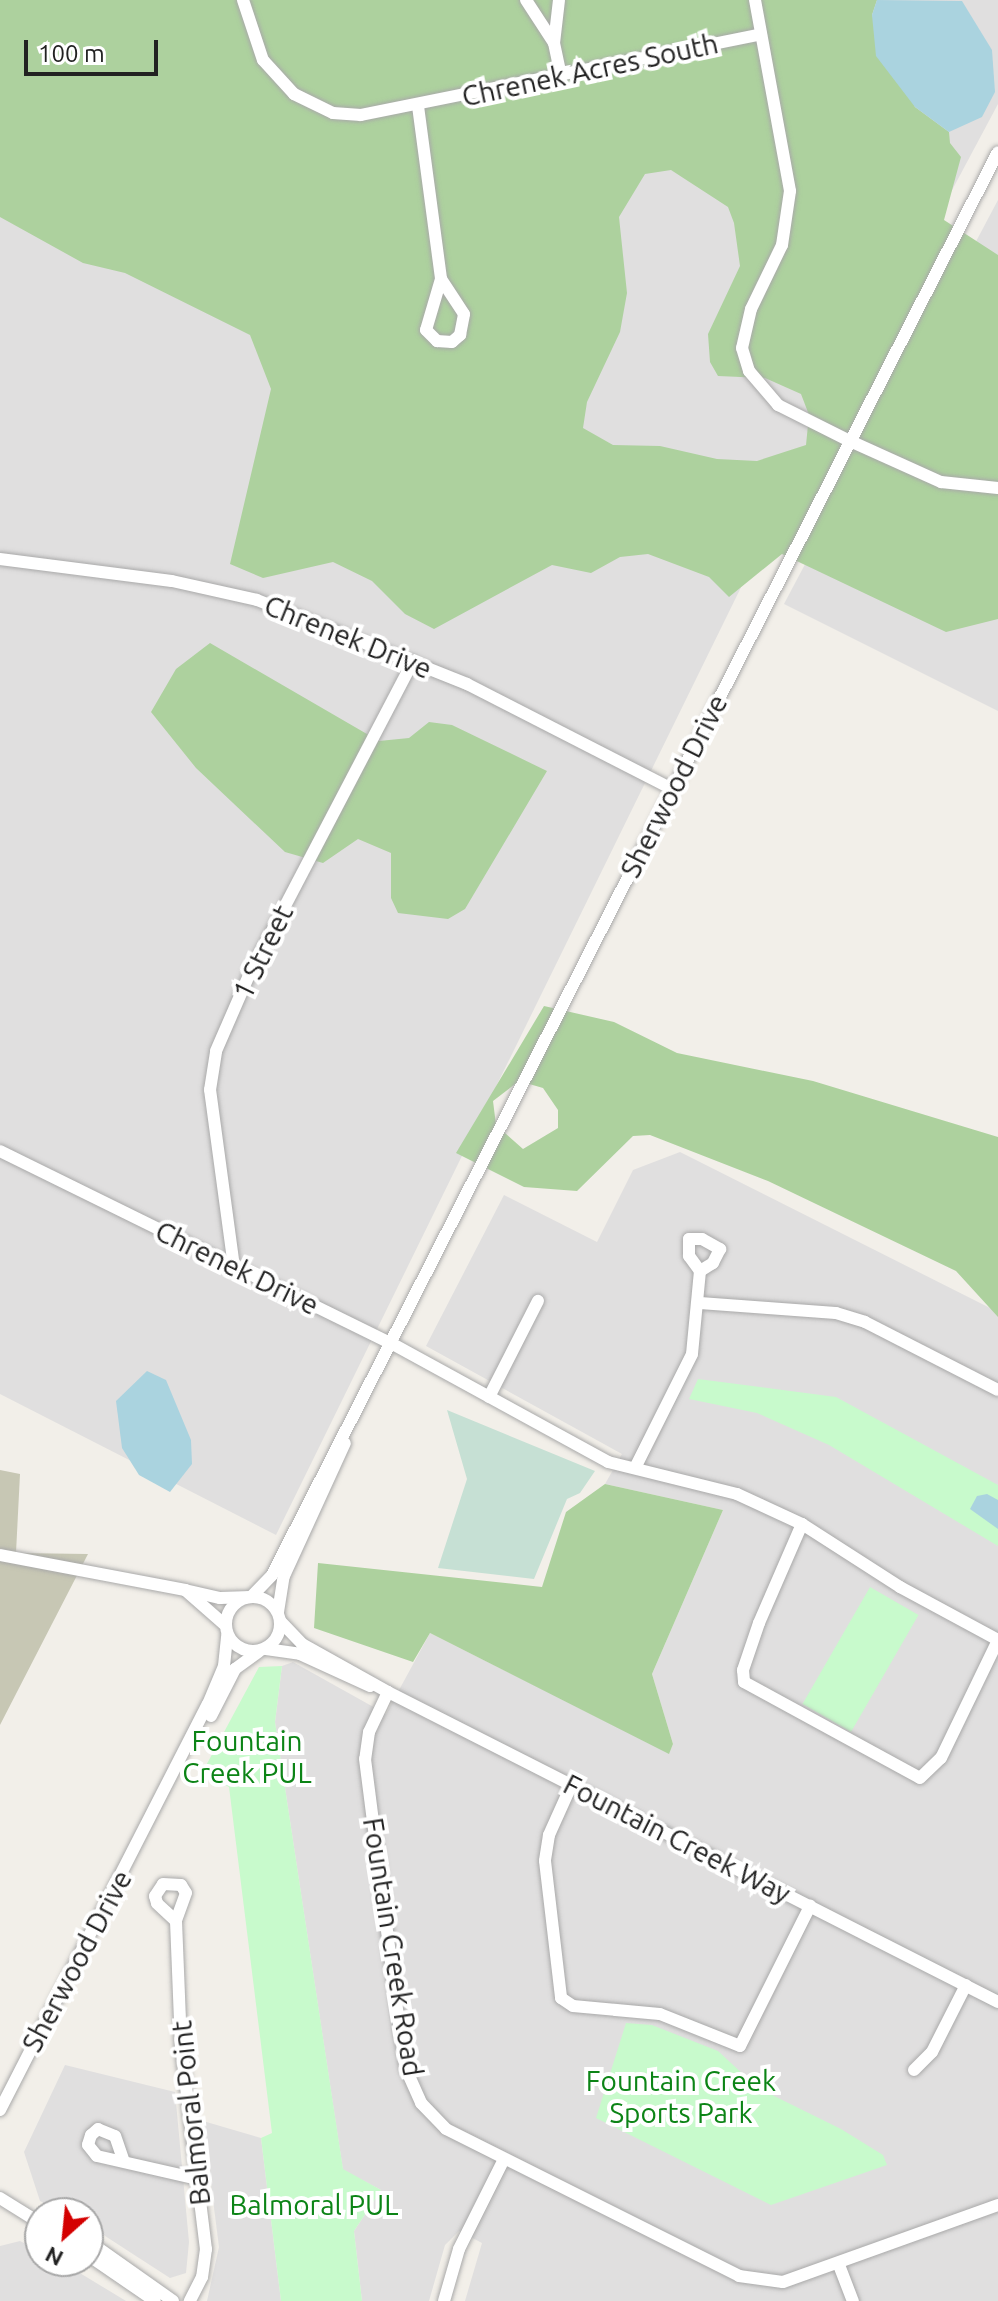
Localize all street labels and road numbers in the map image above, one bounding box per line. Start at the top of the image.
street label: Chrenek Acres South [459,26,721,114]
street label: Chrenek Drive [259,588,437,686]
street label: Sherwood Drive [613,689,735,883]
street label: 1 Street [226,900,300,1004]
street label: Chrenek Drive [150,1214,324,1322]
street label: Fountain Creek Way [558,1767,796,1911]
street label: Fountain Creek Road [356,1815,430,2079]
street label: Sherwood Drive [15,1864,139,2058]
street label: Balmoral Point [165,2019,217,2207]

